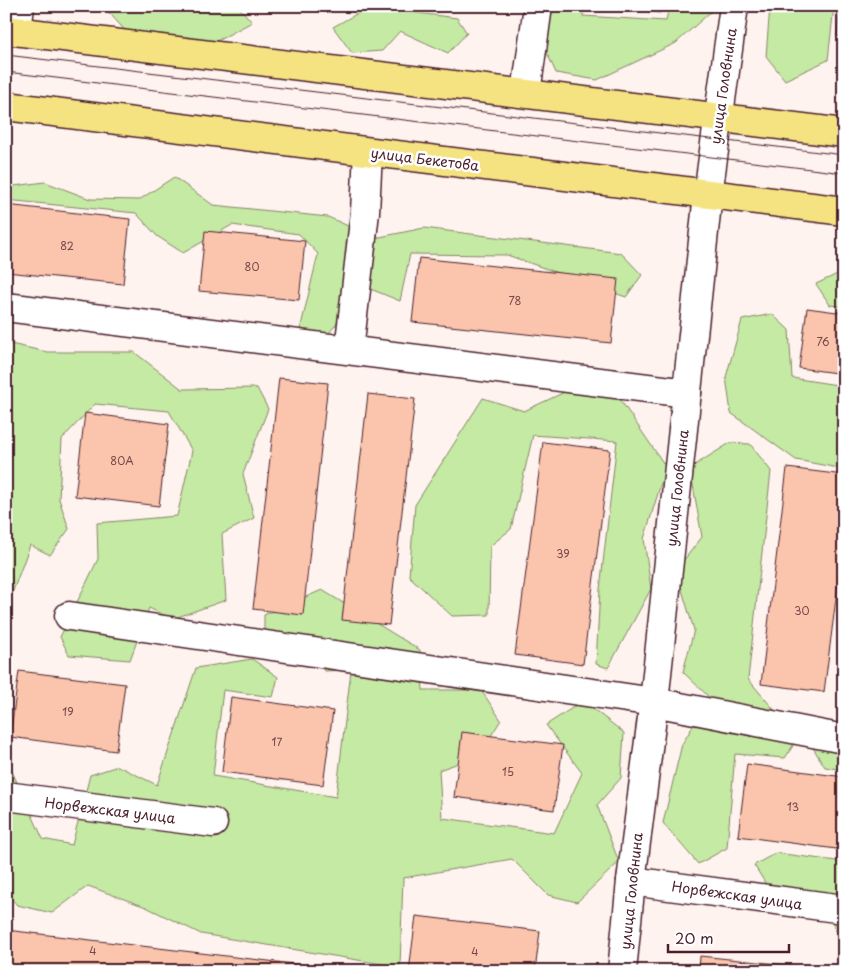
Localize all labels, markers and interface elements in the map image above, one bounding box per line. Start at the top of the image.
street label: улица Головнина [704,26,742,146]
street label: улица Бекетова [370,142,481,176]
house number: 82 [60,237,74,254]
house number: 80 [245,258,259,275]
house number: 78 [509,292,522,309]
house number: 76 [816,333,830,350]
street label: улица Головнина [660,428,694,547]
house number: 80А [110,452,134,469]
house number: 39 [556,545,570,562]
house number: 30 [794,602,810,619]
house number: 19 [62,703,74,720]
house number: 17 [272,733,283,750]
house number: 15 [502,763,514,780]
street label: Норвежская улица [43,792,177,828]
house number: 13 [787,798,799,815]
street label: улица Головнина [614,831,648,950]
street label: Норвежская улица [670,875,804,915]
scale bar [668,922,789,954]
text: 20 m [675,926,714,949]
house number: 4 [89,942,97,959]
house number: 4 [471,943,479,960]

